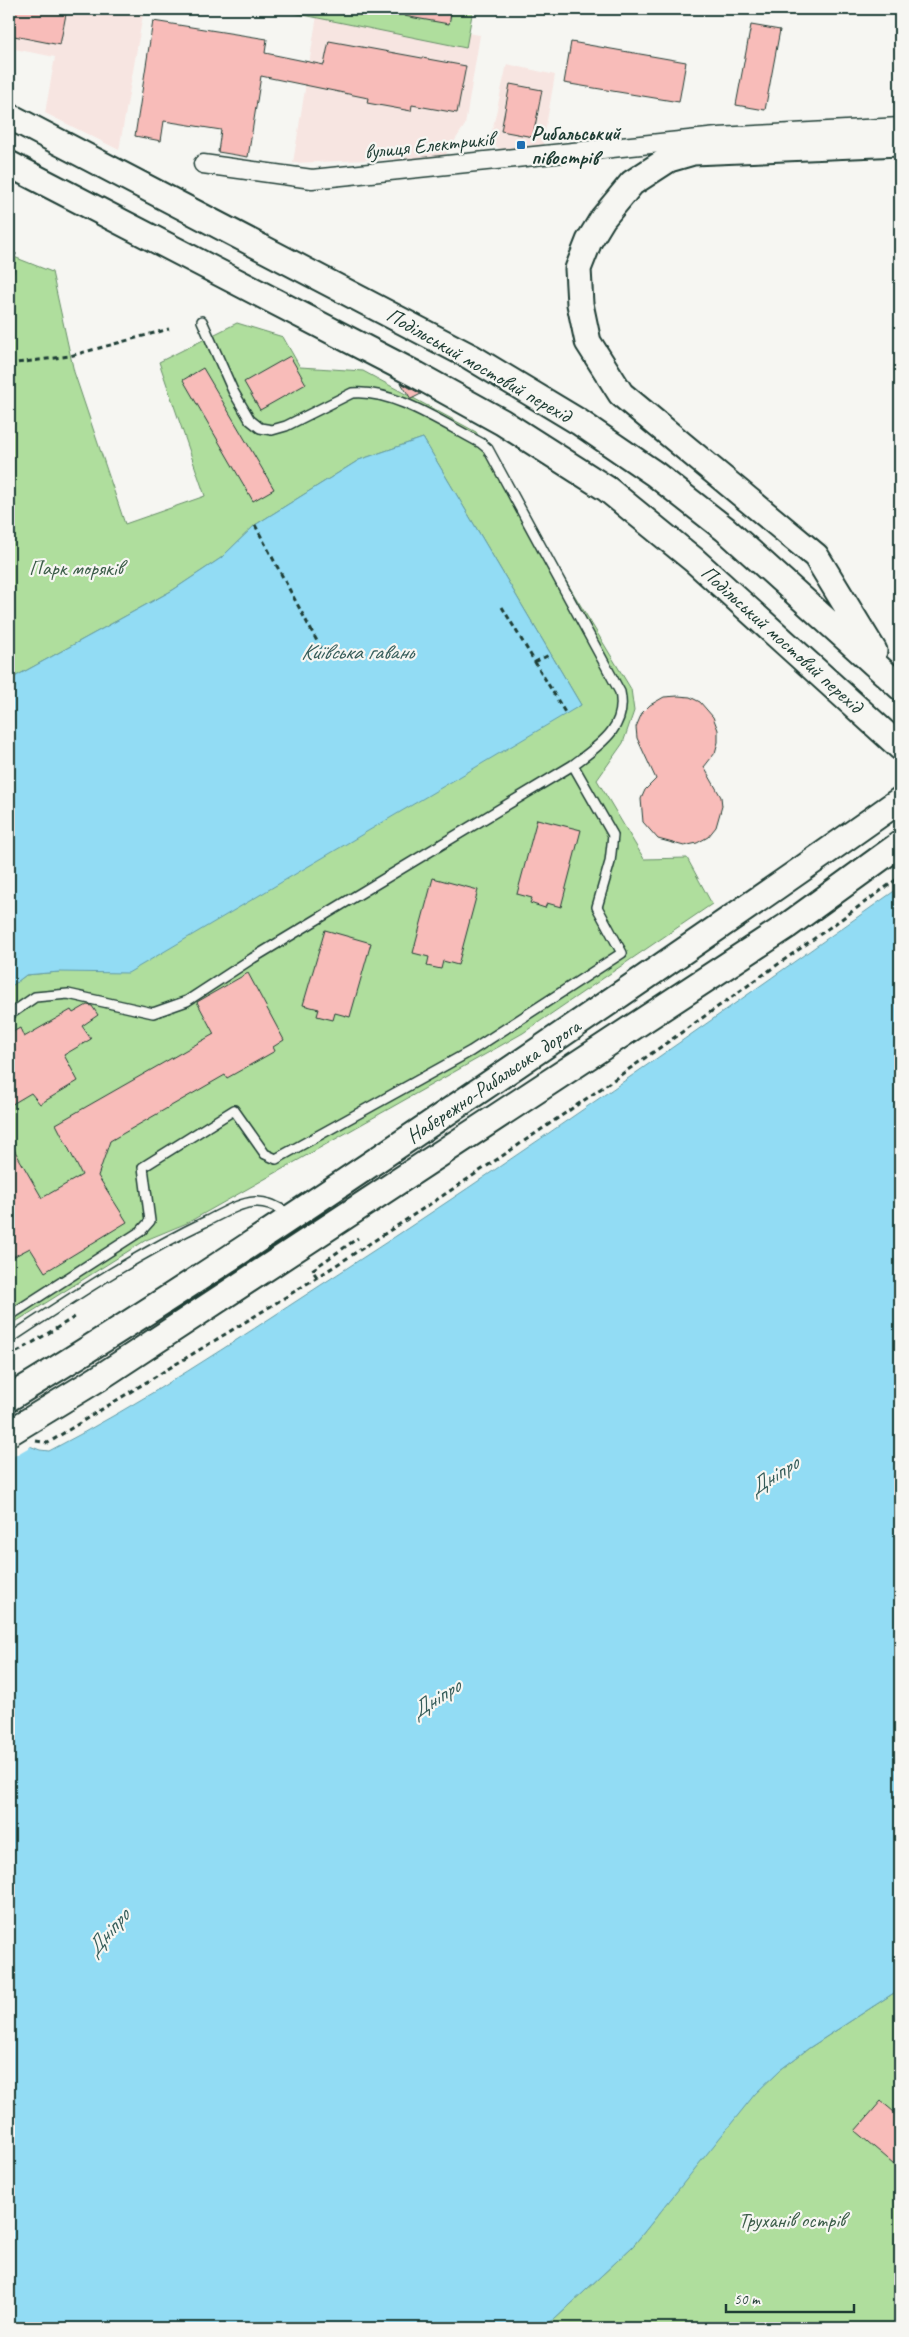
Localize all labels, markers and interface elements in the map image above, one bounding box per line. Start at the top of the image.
place label: Рибальський півострів [531,120,622,170]
street label: вулиця Електриків [363,125,499,165]
marker: Рибальський півострів [515,139,527,151]
street label: Подільський мостовий перехід [382,302,578,430]
park label: Парк моряків [29,555,128,581]
street label: Подільський мостовий перехід [696,559,870,720]
water label: Київська гавань [301,638,416,666]
street label: Набережно-Рибальська дорога [401,1012,587,1149]
water label: Дніпро [743,1448,806,1503]
water label: Дніпро [405,1671,468,1726]
water label: Дніпро [79,1901,138,1963]
park label: Труханів острів [739,2207,850,2233]
scale bar [726,2282,854,2314]
text: 50 m [734,2290,761,2309]

